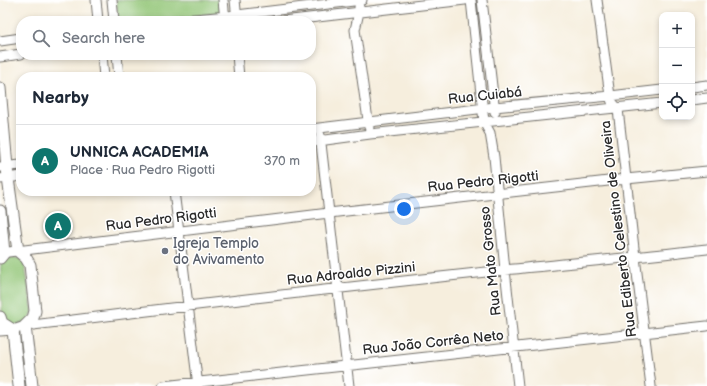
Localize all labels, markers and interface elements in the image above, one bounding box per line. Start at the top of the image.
map controls [659,12,695,120]
button: + [659,12,695,48]
search box [16,16,316,60]
icon: search [30,27,52,49]
text: Search here [62,29,145,48]
button: − [659,48,695,84]
street label: Rua Cuiabá [447,83,523,108]
button: locate [659,84,695,120]
text: Nearby [32,88,89,108]
street label: Rua Ediberto Celestino de Oliveira [597,120,640,338]
text: UNNICA ACADEMIA [70,143,208,162]
text: A [41,153,49,169]
text: 370 m [264,153,300,169]
text: Place · Rua Pedro Rigotti [70,162,215,178]
street label: Rua Pedro Rigotti [427,167,539,196]
your location [394,199,414,219]
street label: Rua Pedro Rigotti [105,204,217,235]
street label: Rua Mato Grosso [476,205,505,317]
pin: A [45,211,71,241]
place label: Igreja Templo do Avivamento [173,235,265,268]
marker: Igreja Templo do Avivamento [160,246,170,256]
street label: Rua Adroaldo Pizzini [286,258,416,289]
street label: Rua João Corrêa Neto [362,327,505,358]

